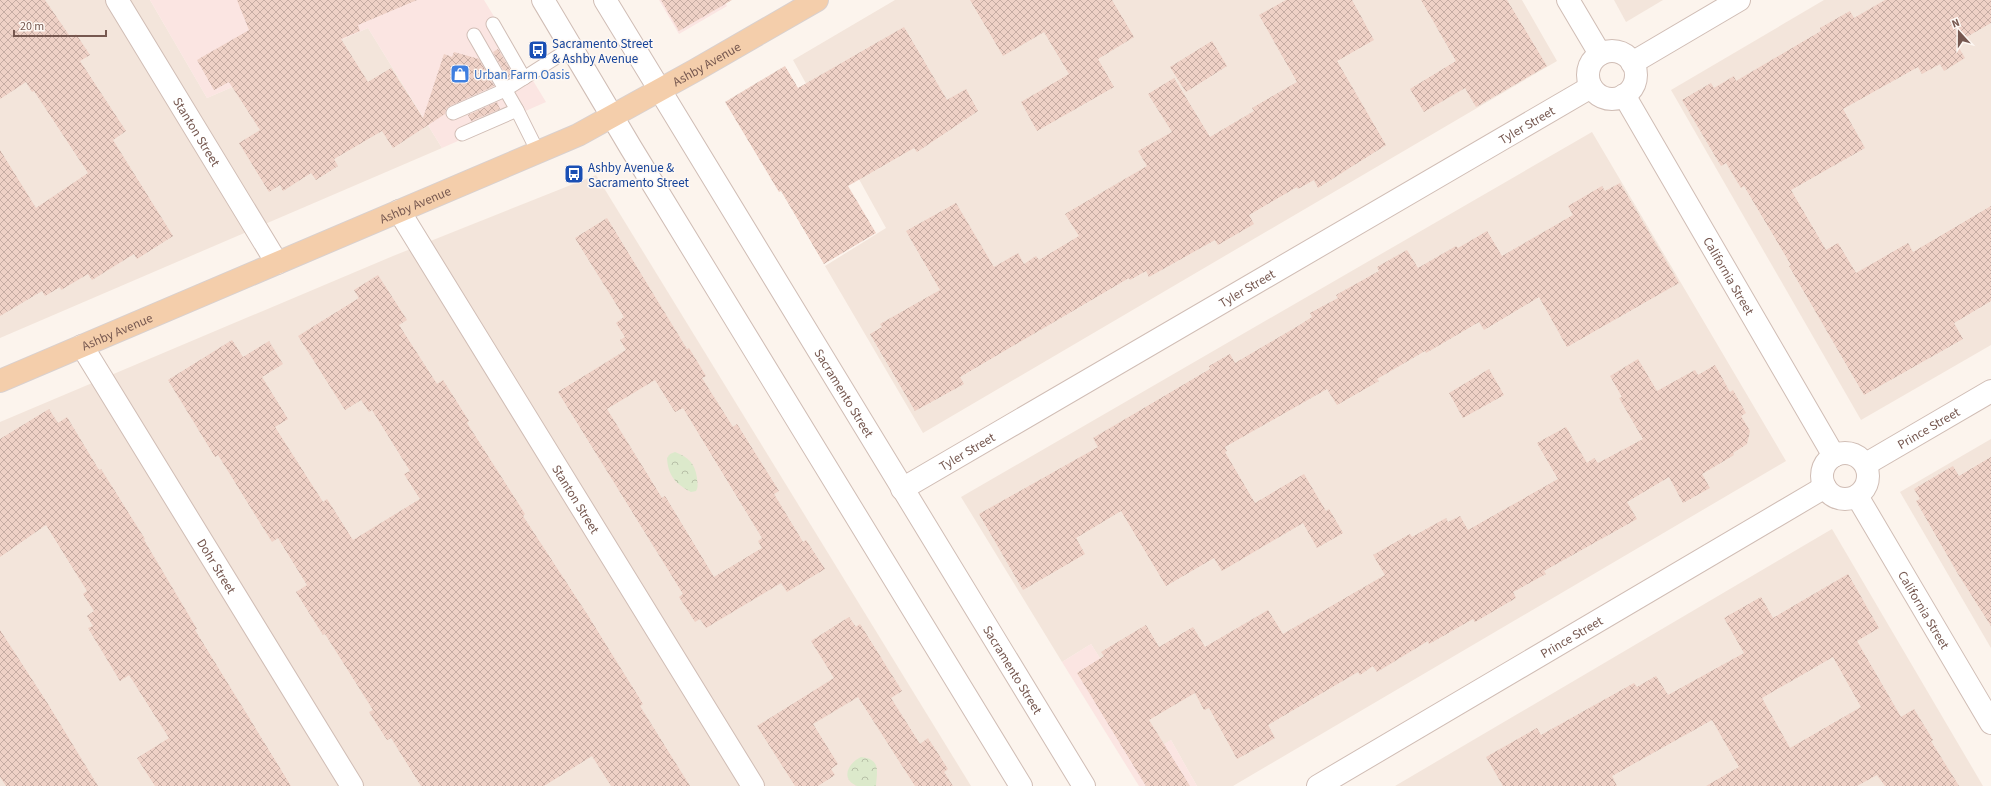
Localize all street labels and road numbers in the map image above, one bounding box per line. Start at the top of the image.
street label: Ashby Avenue [669,38,744,91]
street label: Stanton Street [168,94,224,171]
street label: Tyler Street [1496,102,1559,149]
street label: Ashby Avenue [377,182,454,228]
street label: California Street [1698,234,1758,319]
street label: Tyler Street [1216,265,1279,312]
street label: Ashby Avenue [79,309,156,355]
street label: Sacramento Street [810,345,878,442]
street label: Prince Street [1894,403,1964,454]
street label: Tyler Street [936,428,999,476]
street label: Stanton Street [547,461,604,538]
street label: Dohr Street [192,535,240,598]
street label: California Street [1893,568,1954,653]
street label: Prince Street [1537,612,1607,663]
street label: Sacramento Street [978,622,1046,718]

